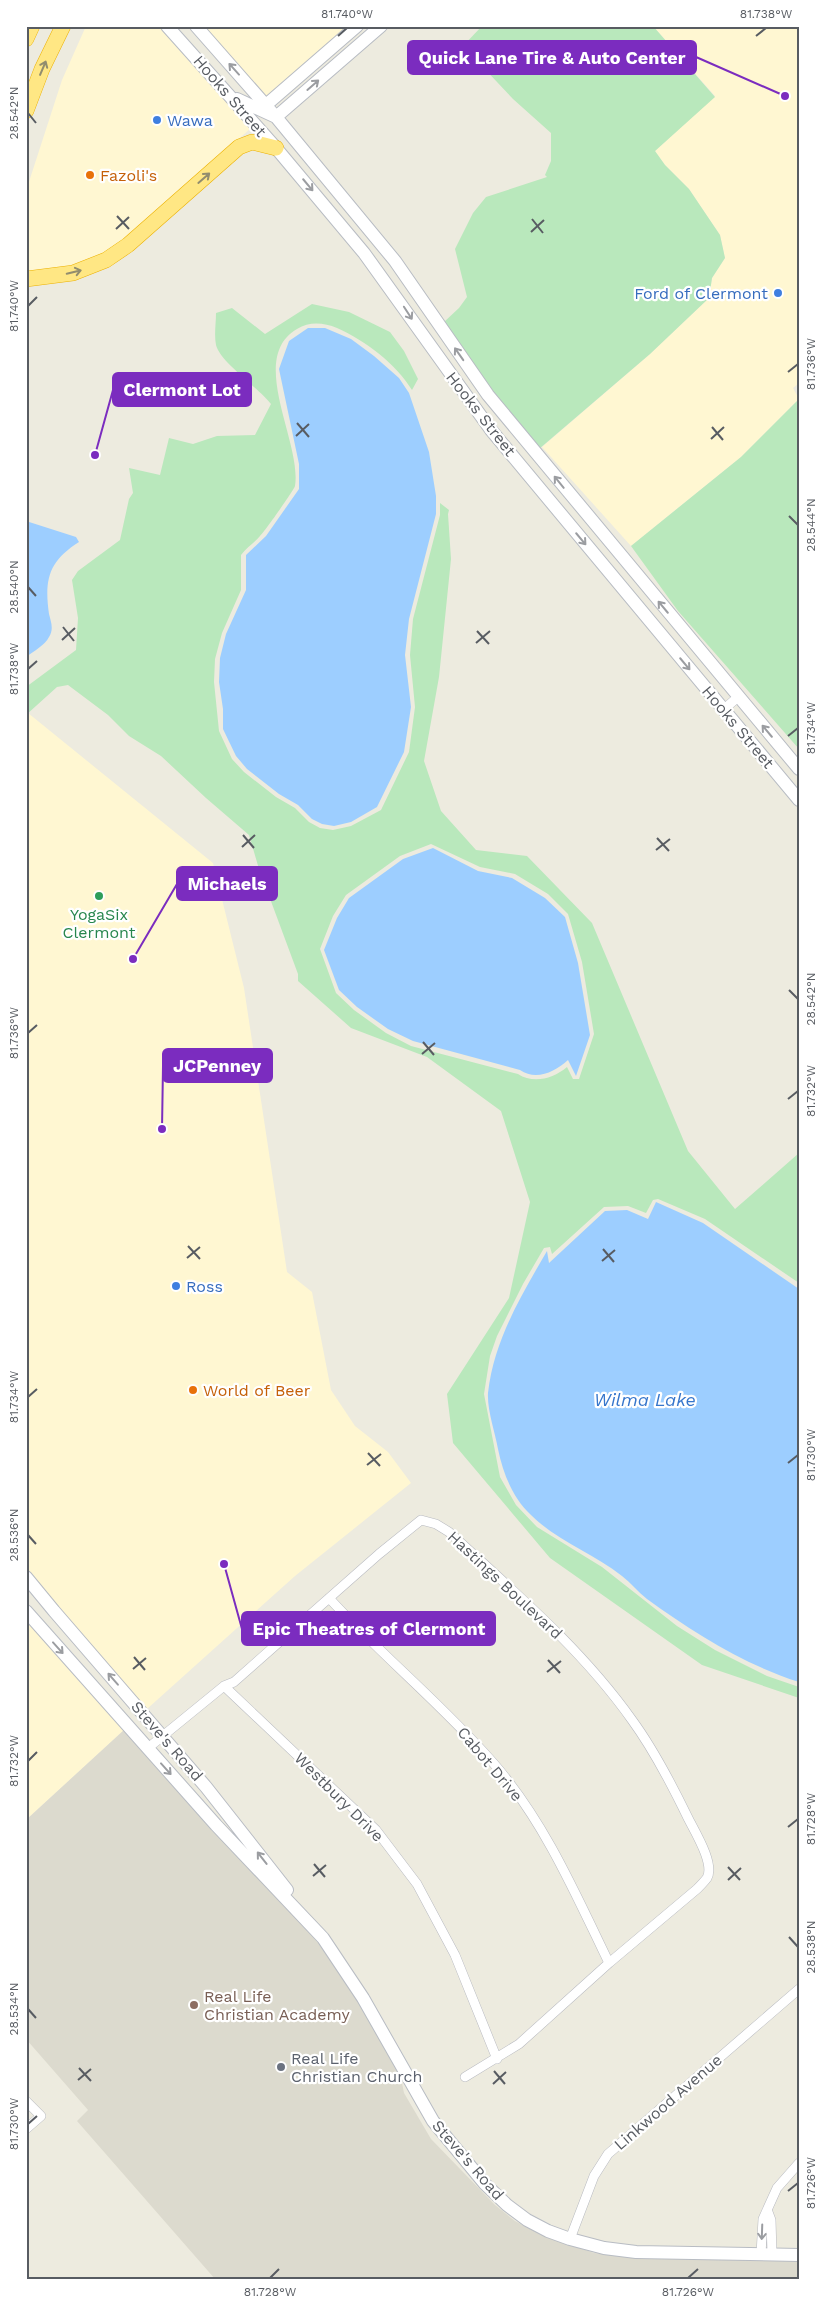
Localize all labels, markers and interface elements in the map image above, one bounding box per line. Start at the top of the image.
text: 81.740°W [321,7,373,21]
text: 81.738°W [740,7,793,21]
callout: Quick Lane Tire & Auto Center [408,41,696,74]
text: Quick Lane Tire & Auto Center [419,47,686,68]
street label: Hooks Street [189,51,271,141]
one-way arrow [38,61,48,76]
one-way arrow [228,62,239,75]
one-way arrow [307,80,320,91]
text: 28.542°N [7,86,21,140]
place label: Wawa [167,111,213,130]
marker: Wawa [151,114,163,126]
place label: Fazoli's [100,166,157,185]
marker: Fazoli's [84,169,96,181]
one-way arrow [198,172,211,183]
one-way arrow [302,179,313,192]
one-way arrow [66,267,82,276]
text: 81.740°W [7,280,21,332]
place label: Ford of Clermont [634,284,768,303]
marker: Ford of Clermont [772,287,784,299]
one-way arrow [403,306,413,320]
text: 81.736°W [804,337,818,390]
one-way arrow [454,347,464,361]
street label: Hooks Street [442,368,520,460]
callout: Clermont Lot [113,373,251,406]
text: Clermont Lot [123,379,241,400]
one-way arrow [553,476,564,489]
text: 28.544°N [804,498,818,552]
one-way arrow [576,532,587,545]
text: 28.540°N [7,560,21,614]
one-way arrow [657,600,669,613]
text: 81.738°W [7,642,21,695]
one-way arrow [680,657,691,670]
street label: Hooks Street [698,682,778,772]
text: 81.734°W [804,701,818,754]
one-way arrow [762,725,773,738]
callout: Michaels [177,867,277,900]
text: Michaels [187,873,267,894]
marker: YogaSix Clermont [93,890,105,902]
place label: YogaSix Clermont [63,905,136,942]
text: 28.542°N [804,972,818,1026]
text: 81.736°W [7,1006,21,1059]
callout: JCPenney [163,1049,272,1082]
text: JCPenney [173,1055,262,1076]
text: 81.732°W [804,1065,818,1117]
place label: Ross [186,1277,223,1296]
marker: Ross [170,1280,182,1292]
text: 81.734°W [7,1370,21,1423]
place label: World of Beer [203,1381,311,1400]
marker: World of Beer [187,1384,199,1396]
water label: Wilma Lake [594,1389,696,1410]
text: 81.730°W [804,1428,818,1481]
text: 28.536°N [7,1508,21,1562]
street label: Hastings Boulevard [444,1527,566,1643]
callout: Epic Theatres of Clermont [242,1612,495,1645]
text: Epic Theatres of Clermont [253,1618,486,1639]
one-way arrow [53,1641,64,1654]
one-way arrow [107,1673,118,1686]
street label: Steve's Road [127,1697,207,1785]
street label: Cabot Drive [453,1723,527,1805]
text: 81.732°W [7,1735,21,1787]
street label: Westbury Drive [290,1748,388,1846]
one-way arrow [161,1763,172,1776]
text: 81.728°W [804,1792,818,1845]
one-way arrow [256,1852,267,1865]
text: 28.538°N [804,1920,818,1974]
text: 28.534°N [7,1982,21,2036]
place label: Real Life Christian Academy [204,1987,351,2024]
marker: Real Life Christian Academy [188,1999,200,2011]
place label: Real Life Christian Church [291,2049,422,2086]
street label: Linkwood Avenue [610,2050,726,2154]
marker: Real Life Christian Church [275,2061,287,2073]
text: 81.730°W [7,2097,21,2150]
street label: Steve's Road [428,2116,508,2204]
text: 81.726°W [804,2156,818,2209]
one-way arrow [757,2224,767,2240]
text: 81.728°W [244,2285,297,2299]
text: 81.726°W [662,2285,715,2299]

